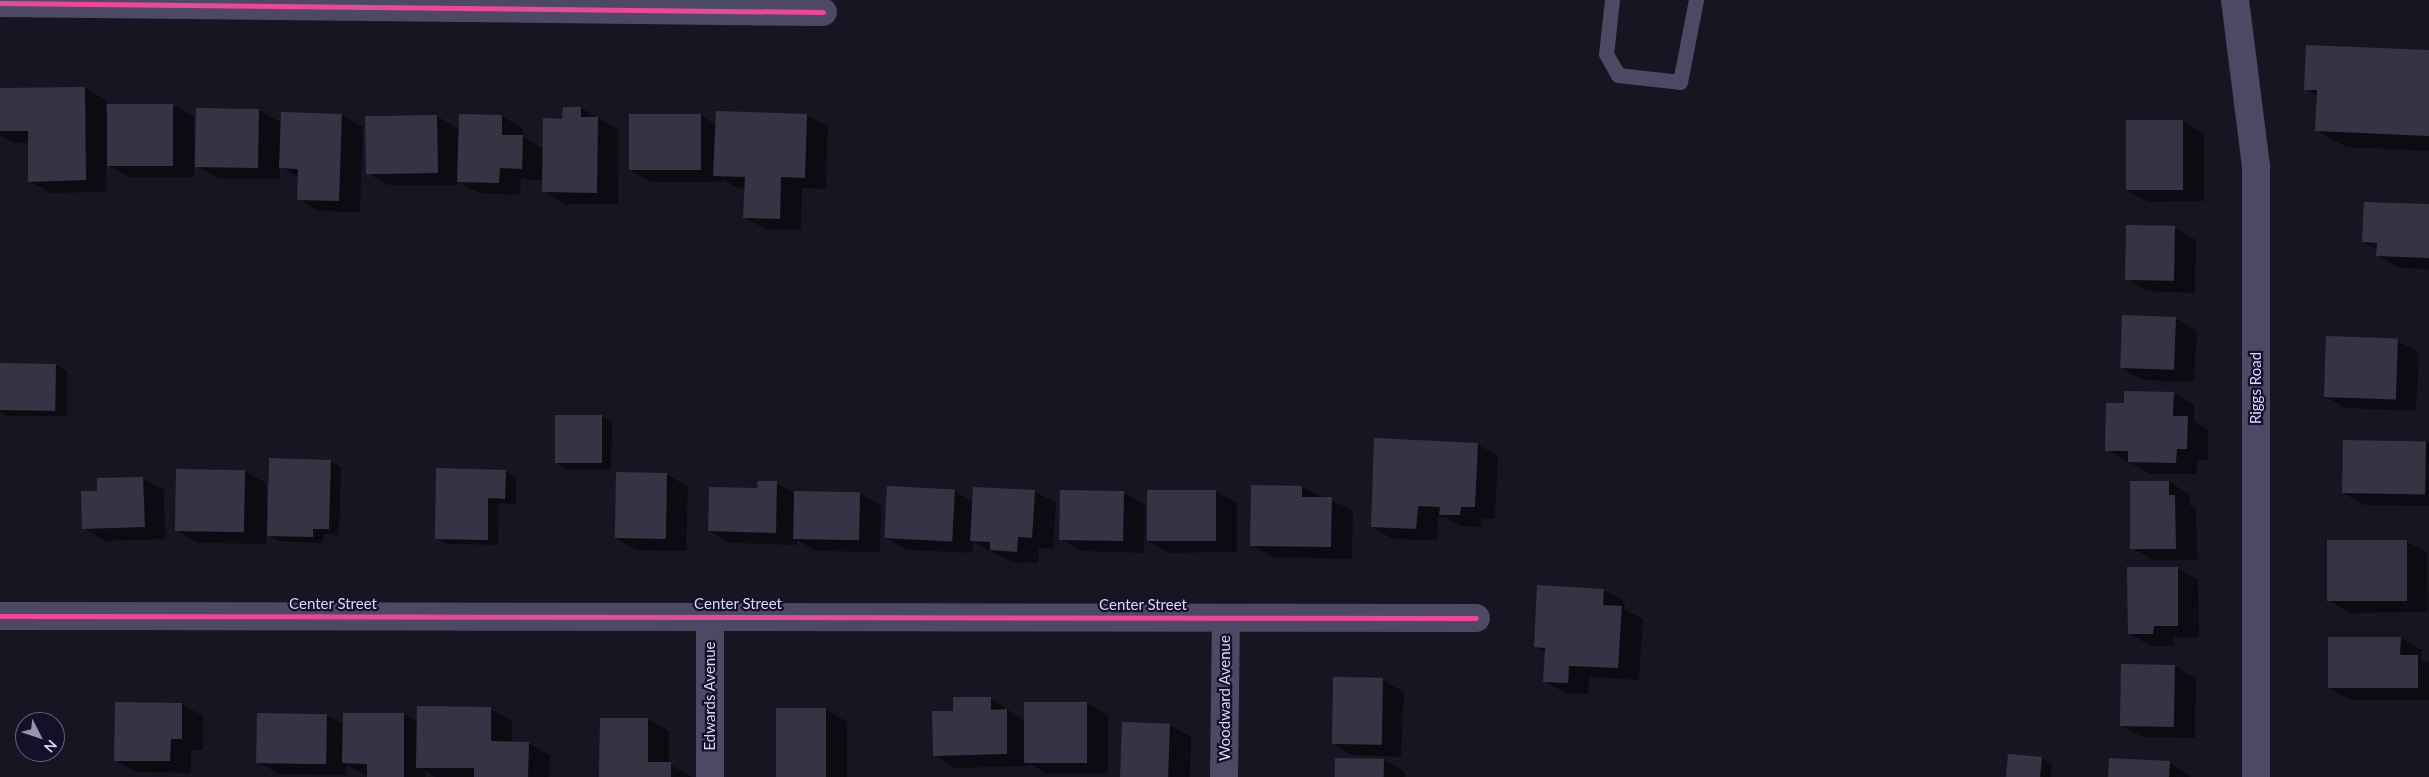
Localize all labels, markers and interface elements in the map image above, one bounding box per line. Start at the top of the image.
street label: Riggs Road [2247,352,2265,424]
street label: Center Street [289,595,377,613]
street label: Center Street [694,595,782,613]
street label: Center Street [1099,596,1187,614]
street label: Woodward Avenue [1216,635,1234,761]
street label: Edwards Avenue [701,641,719,751]
north arrow [15,712,65,762]
text: N [41,737,61,756]

